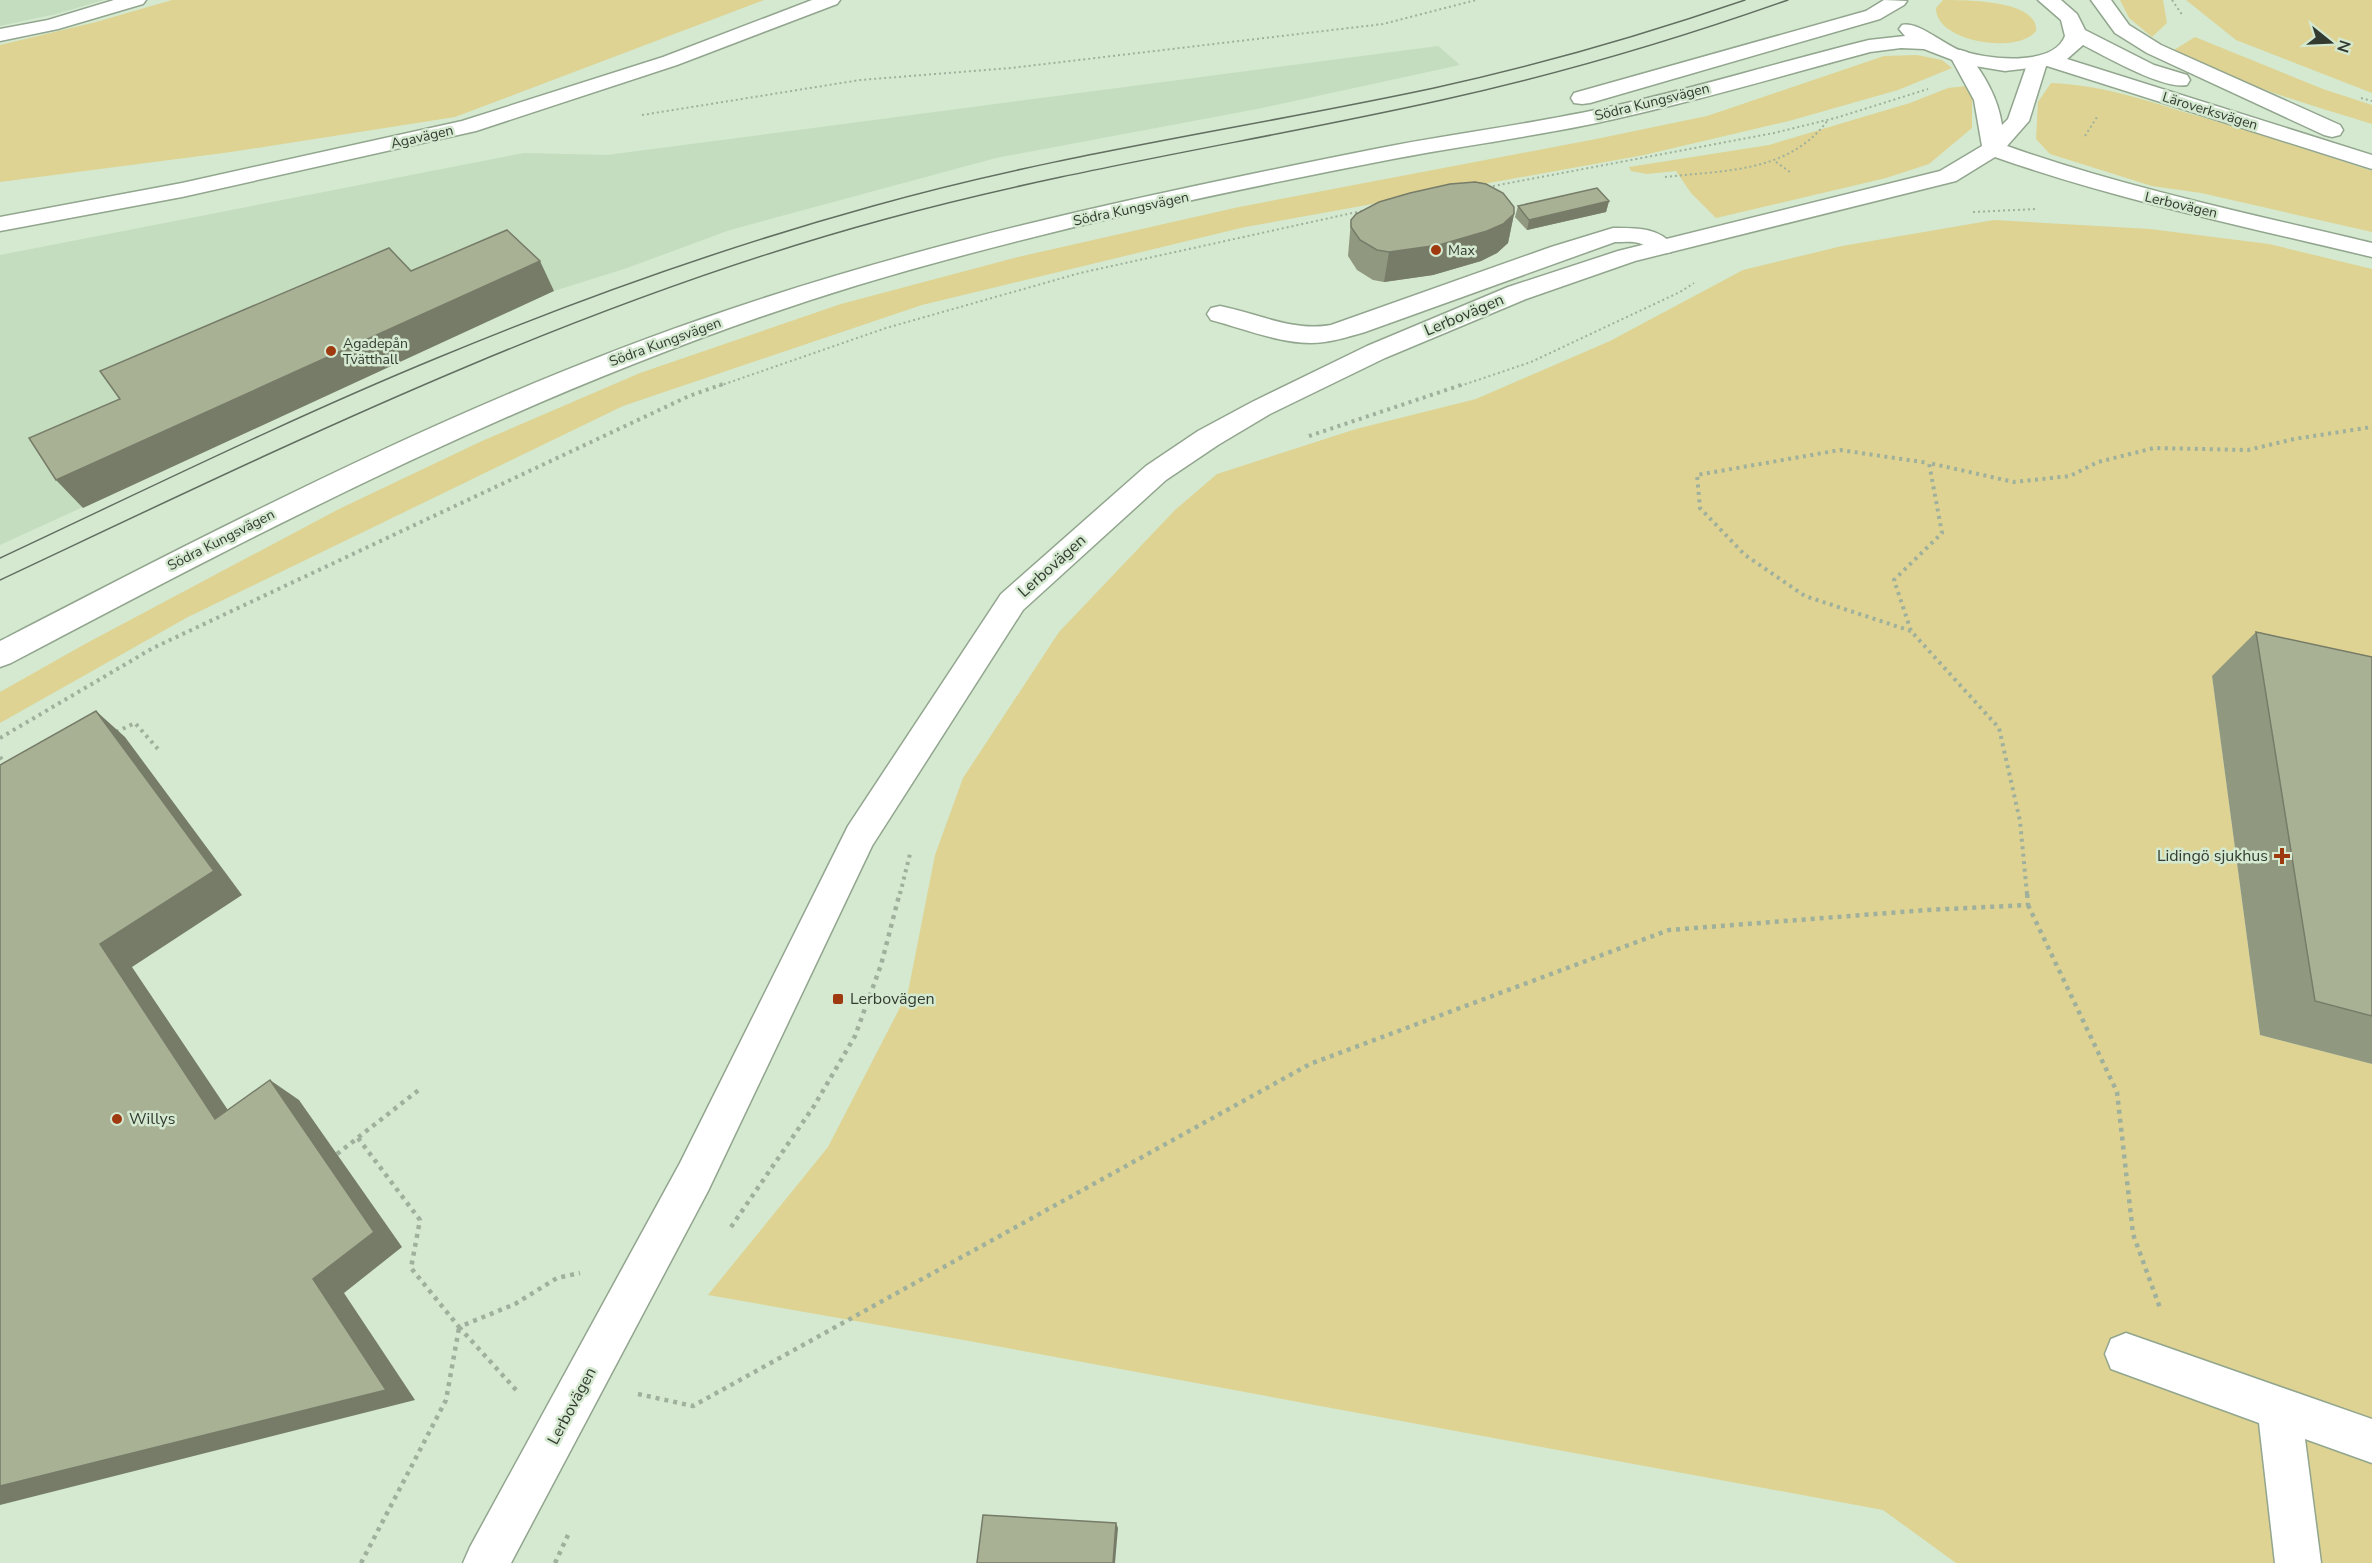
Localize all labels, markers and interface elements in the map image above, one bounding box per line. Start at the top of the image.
north arrow [2300,12,2360,72]
text: N [2331,37,2356,55]
street label: Södra Kungsvägen [1593,79,1711,125]
street label: Läroverksvägen [2160,87,2260,135]
street label: Agavägen [389,121,455,153]
street label: Södra Kungsvägen [1071,187,1191,231]
street label: Lerbovägen [2143,187,2219,223]
place label: Max [1448,241,1475,260]
marker: Max [1429,243,1443,257]
street label: Lerbovägen [1421,288,1507,342]
street label: Södra Kungsvägen [606,313,724,371]
place label: Agadepån Tvätthall [343,334,408,369]
marker: Agadepån Tvätthall [324,344,338,358]
street label: Södra Kungsvägen [164,505,278,575]
street label: Lerbovägen [1013,530,1091,602]
place label: Lidingö sjukhus [2157,845,2268,867]
marker: Lidingö sjukhus [2273,847,2291,865]
place label: Lerbovägen [850,988,935,1010]
marker: Lerbovägen [831,992,845,1006]
place label: Willys [129,1108,175,1130]
marker: Willys [110,1112,124,1126]
street label: Lerbovägen [542,1364,602,1448]

